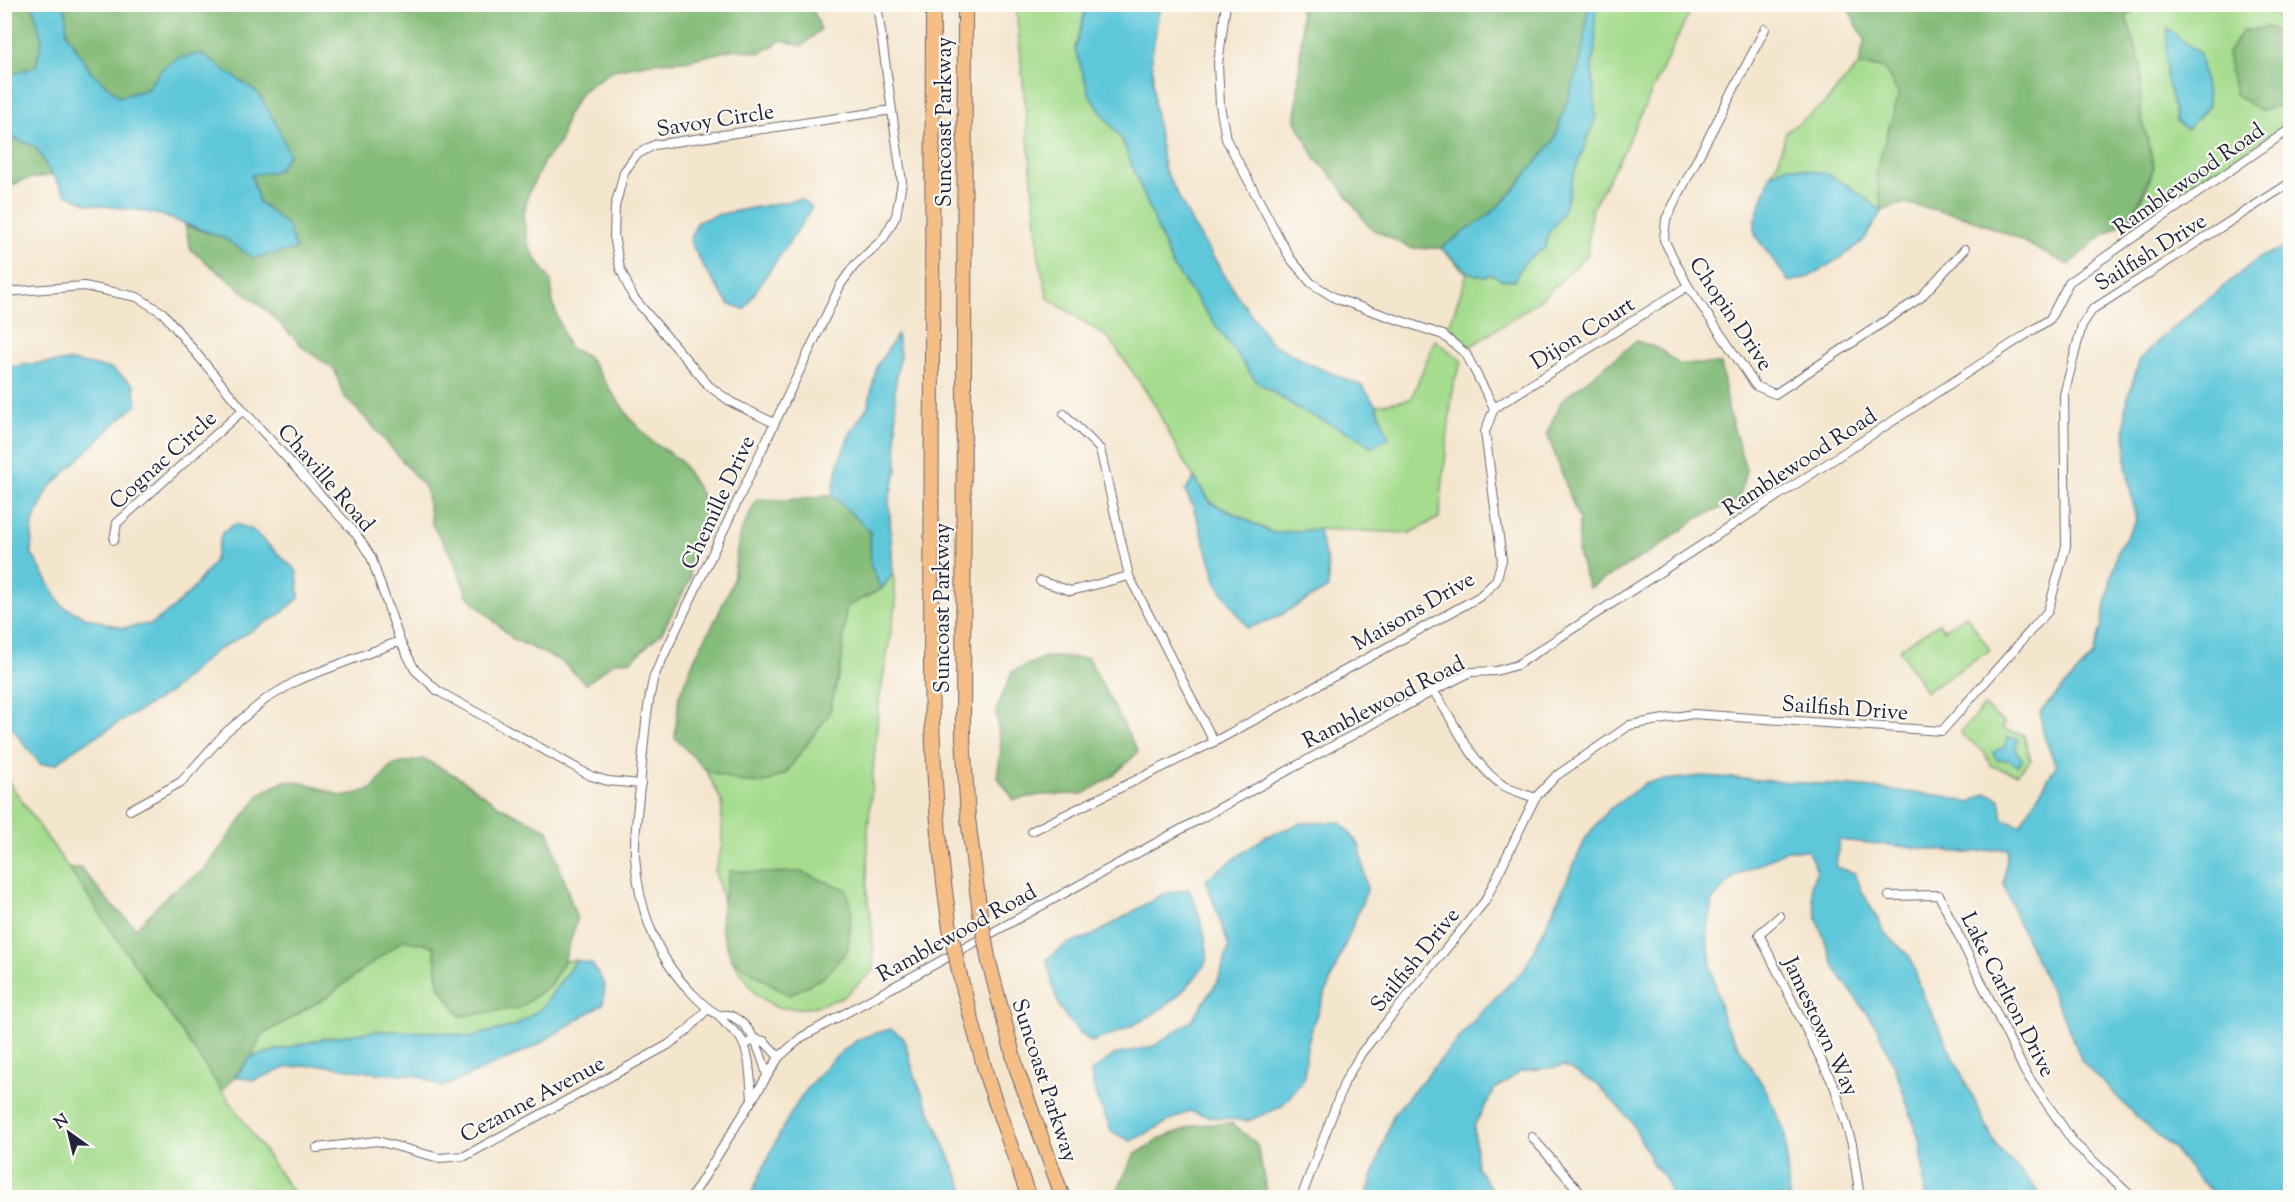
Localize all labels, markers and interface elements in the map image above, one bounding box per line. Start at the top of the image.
street label: Suncoast Parkway [930,37,962,207]
street label: Savoy Circle [654,97,777,147]
street label: Ramblewood Road [2108,116,2272,245]
street label: Sailfish Drive [2089,206,2214,301]
street label: Chopin Drive [1680,251,1780,378]
street label: Dijon Court [1525,290,1642,379]
street label: Ramblewood Road [1717,402,1884,525]
street label: Cognac Circle [103,404,225,518]
street label: Chaville Road [268,418,381,540]
street label: Chemille Drive [675,431,765,576]
street label: Suncoast Parkway [928,523,960,693]
street label: Maisons Drive [1347,565,1482,661]
street label: Ramblewood Road [1298,649,1471,758]
street label: Sailfish Drive [1780,690,1909,730]
street label: Ramblewood Road [872,877,1043,992]
street label: Sailfish Drive [1364,902,1469,1020]
street label: Lake Carlton Drive [1951,907,2062,1083]
street label: Jamestown Way [1773,951,1866,1102]
street label: Suncoast Parkway [1002,995,1085,1167]
street label: Cezanne Avenue [455,1049,612,1152]
north arrow [39,1103,99,1163]
text: N [50,1109,74,1136]

